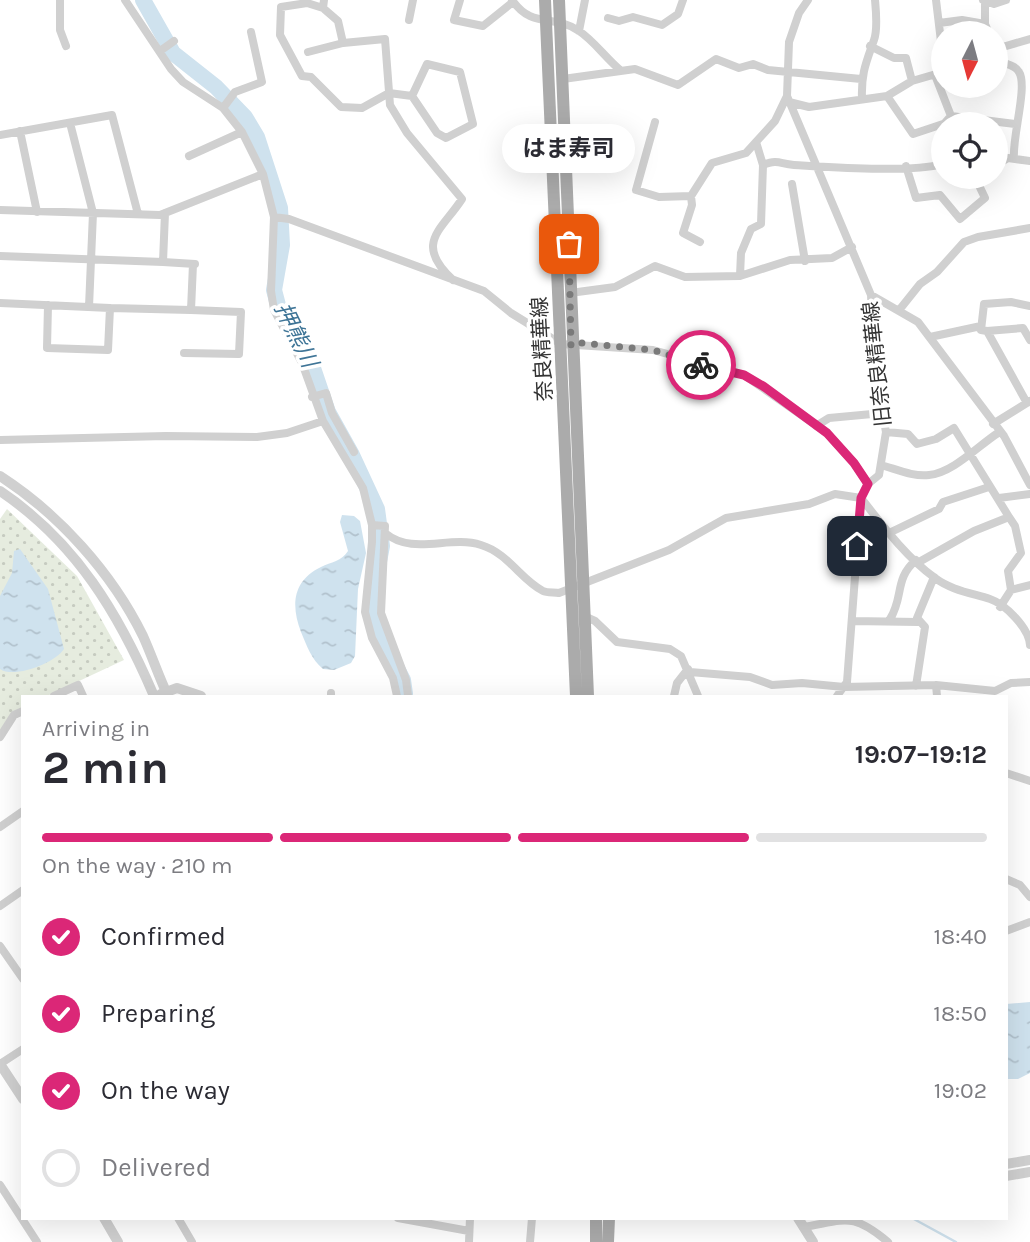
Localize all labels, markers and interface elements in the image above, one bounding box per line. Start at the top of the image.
north arrow [931,21,1008,98]
map controls [931,21,1008,189]
button: locate [931,112,1008,189]
callout: はま寿司 [503,125,636,174]
text: はま寿司 [523,135,615,162]
pin [539,214,599,274]
icon: bag [550,225,588,263]
street label: 奈良精華線 [527,296,557,402]
water label: 押熊川 [269,298,325,375]
street label: 旧奈良精華線 [858,300,896,428]
courier [666,330,736,400]
icon: bike [682,346,720,384]
pin [827,516,887,576]
icon: home [838,527,876,565]
text: Arriving in [42,715,150,742]
text: 19:07–19:12 [855,739,987,770]
text: 2 min [42,741,169,795]
text: On the way · 210 m [42,852,233,879]
icon: check [42,918,80,956]
text: Confirmed [101,921,226,952]
text: 18:40 [933,923,987,950]
icon: check [42,995,80,1033]
text: Preparing [101,998,215,1029]
text: 18:50 [933,1000,987,1027]
icon: check [42,1072,80,1110]
text: On the way [101,1075,230,1106]
text: 19:02 [934,1077,987,1104]
text: Delivered [101,1152,211,1183]

